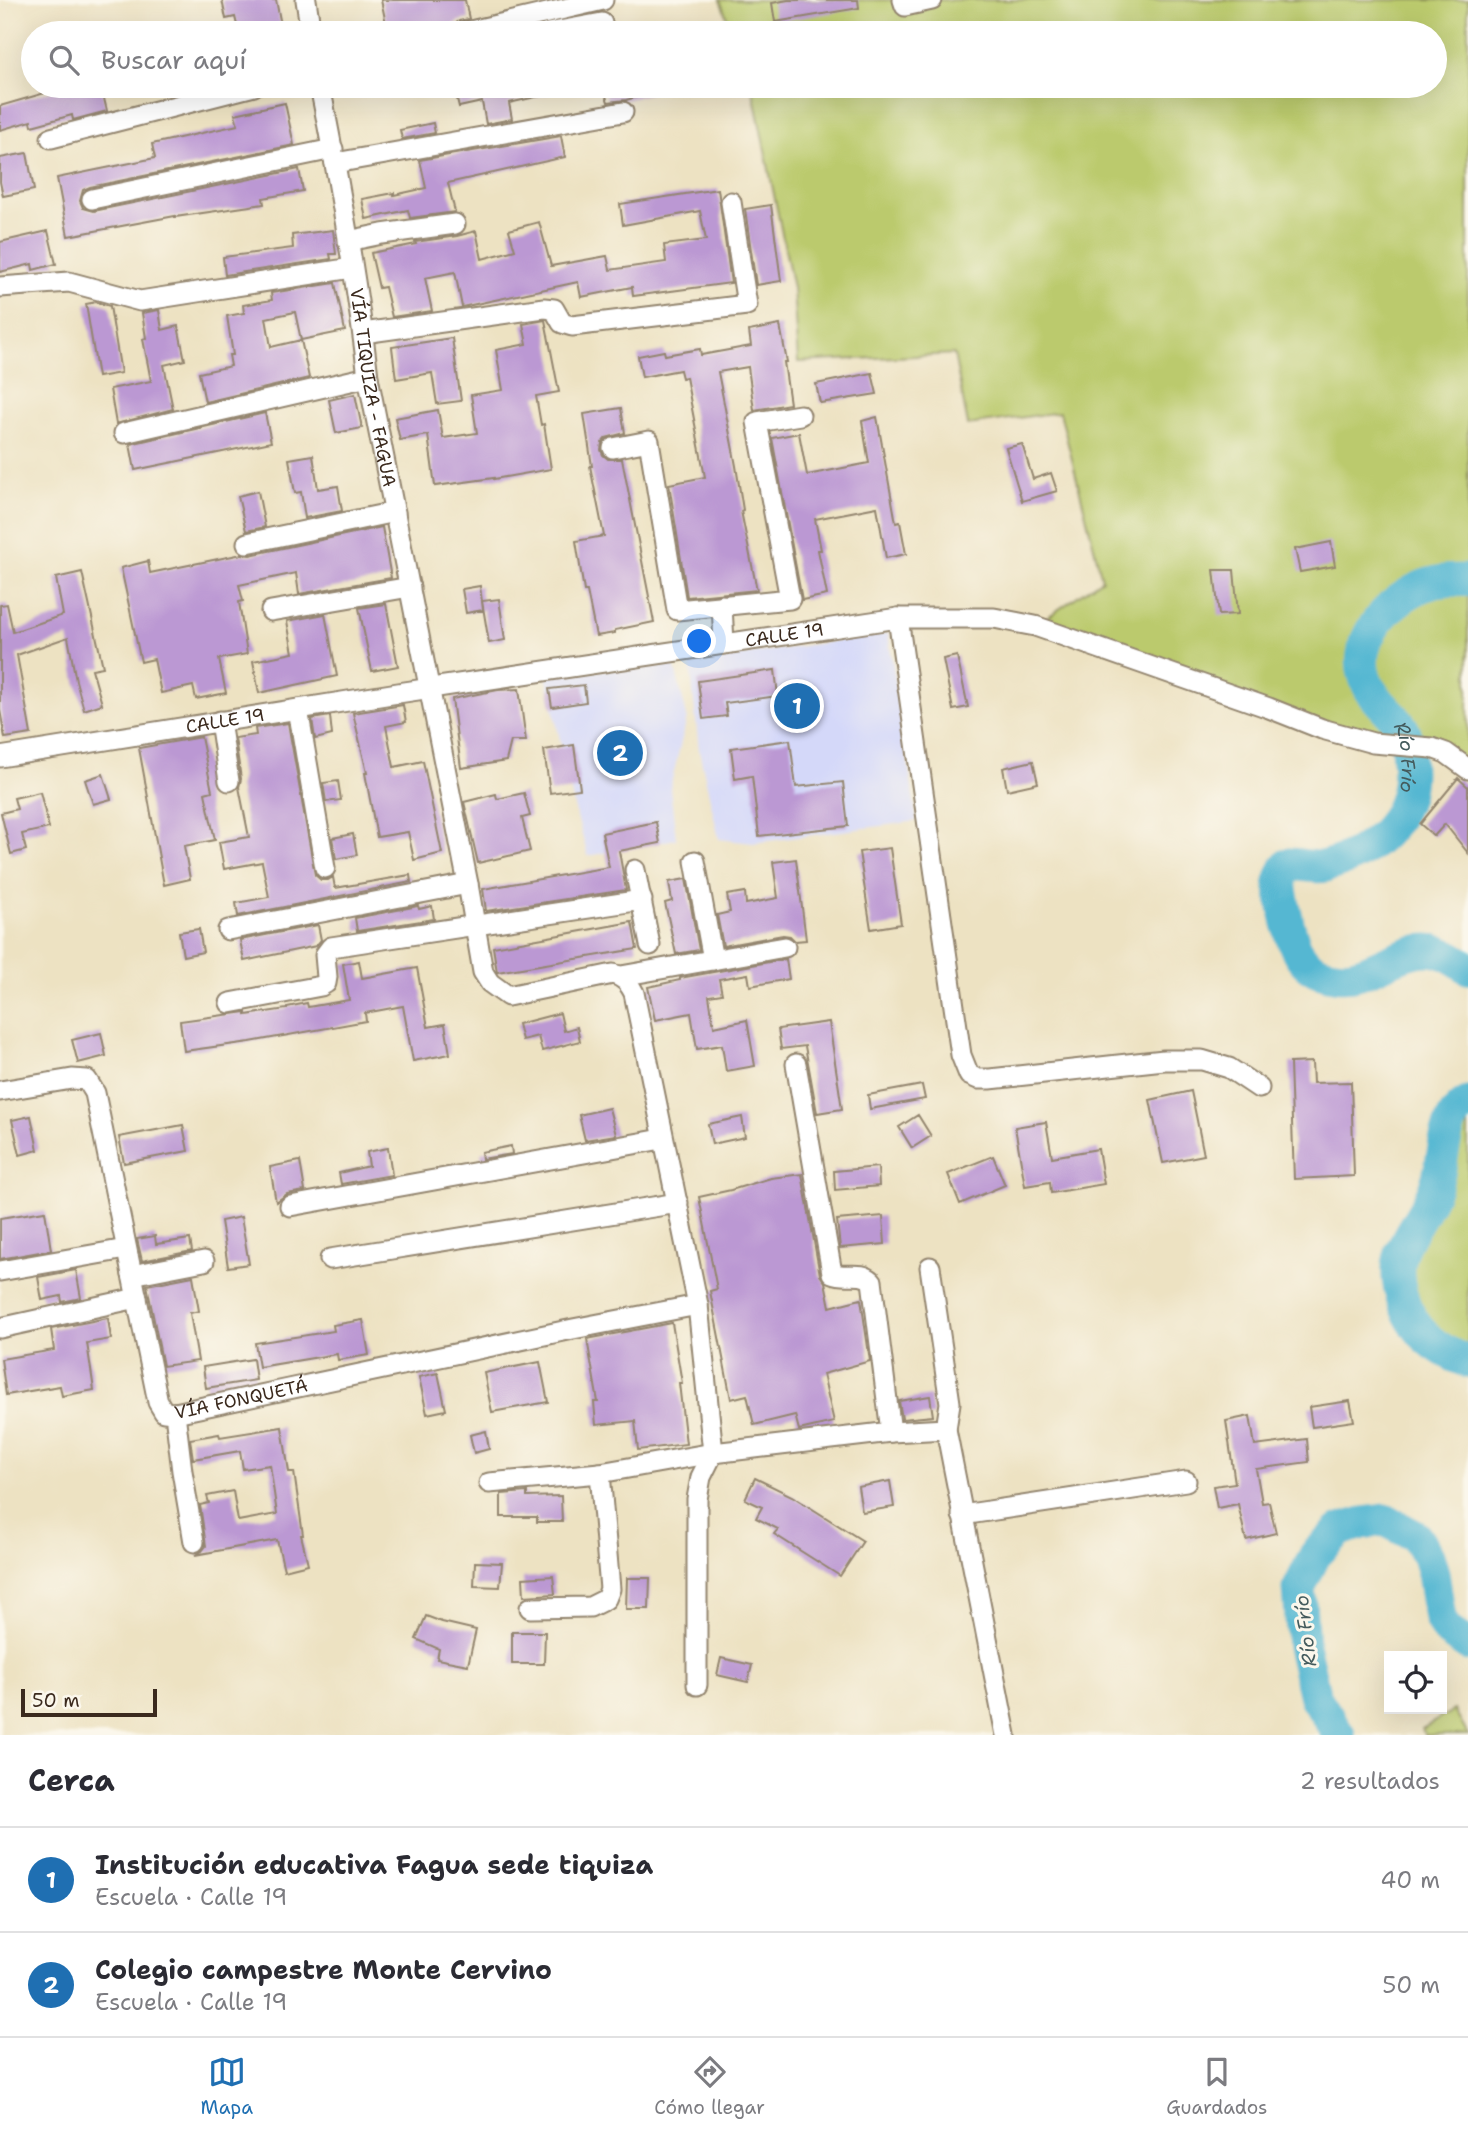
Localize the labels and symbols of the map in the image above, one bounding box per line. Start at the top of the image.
street label: VÍA TIQUIZA - FAGUA [344,286,401,489]
street label: CALLE 19 [744,617,825,653]
your location [682,624,716,658]
pin: 1 [774,680,820,732]
street label: CALLE 19 [184,703,266,739]
water label: Río Frío [1388,717,1421,795]
pin: 2 [597,727,643,779]
street label: VÍA FONQUETÁ [172,1373,310,1425]
water label: Río Frío [1289,1594,1322,1668]
scale bar [21,1686,158,1718]

